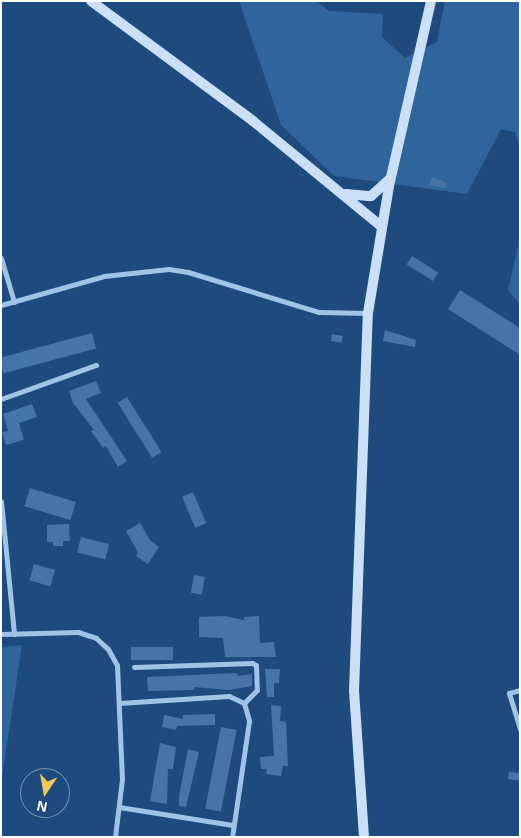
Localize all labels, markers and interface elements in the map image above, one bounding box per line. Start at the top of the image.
north arrow [20,768,70,818]
text: N [35,798,49,816]

